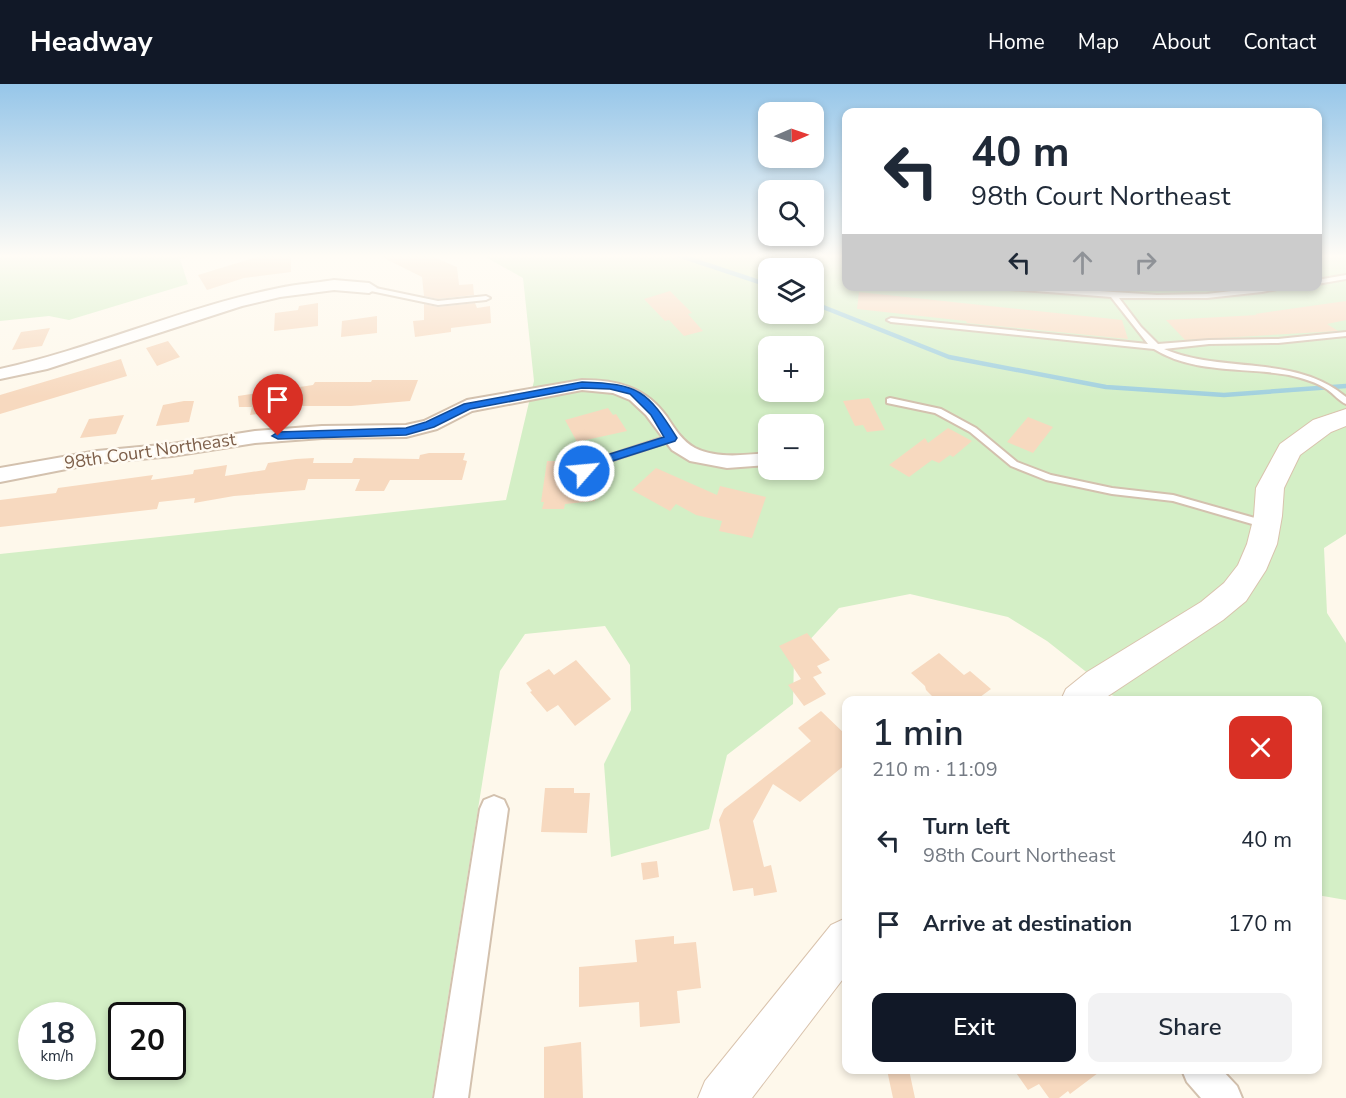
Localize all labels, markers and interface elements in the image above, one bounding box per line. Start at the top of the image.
text: Headway [30,23,152,61]
text: Home [988,28,1045,56]
text: Map [1078,28,1119,56]
text: About [1152,28,1210,56]
text: Contact [1243,28,1316,56]
north arrow [758,102,824,168]
map controls [758,102,824,480]
text: 40 m [971,124,1070,181]
icon: left [872,132,950,210]
text: 98th Court Northeast [971,178,1230,215]
button: search [758,180,824,246]
icon: left [1003,246,1036,279]
icon: ahead [1066,246,1099,279]
icon: right [1129,246,1162,279]
button: layers [758,258,824,324]
button: + [758,336,824,402]
pin [252,374,303,436]
icon: arrive [261,383,294,416]
button: − [758,414,824,480]
street label: 98th Court Northeast [63,427,238,475]
position arrow [552,439,616,503]
text: 1 min [872,709,964,758]
button: close [1229,716,1292,779]
text: 210 m · 11:09 [872,756,998,783]
text: Turn left [923,812,1010,842]
icon: left [872,824,905,857]
text: 40 m [1241,825,1292,855]
text: 98th Court Northeast [923,842,1115,869]
icon: arrive [872,908,905,941]
text: Arrive at destination [923,909,1132,939]
text: 170 m [1228,909,1292,939]
button: Exit [872,993,1076,1062]
button: Share [1088,993,1292,1062]
speed limit sign: 20 [108,1002,186,1080]
text: 18 [39,1013,75,1054]
text: km/h [40,1046,74,1066]

